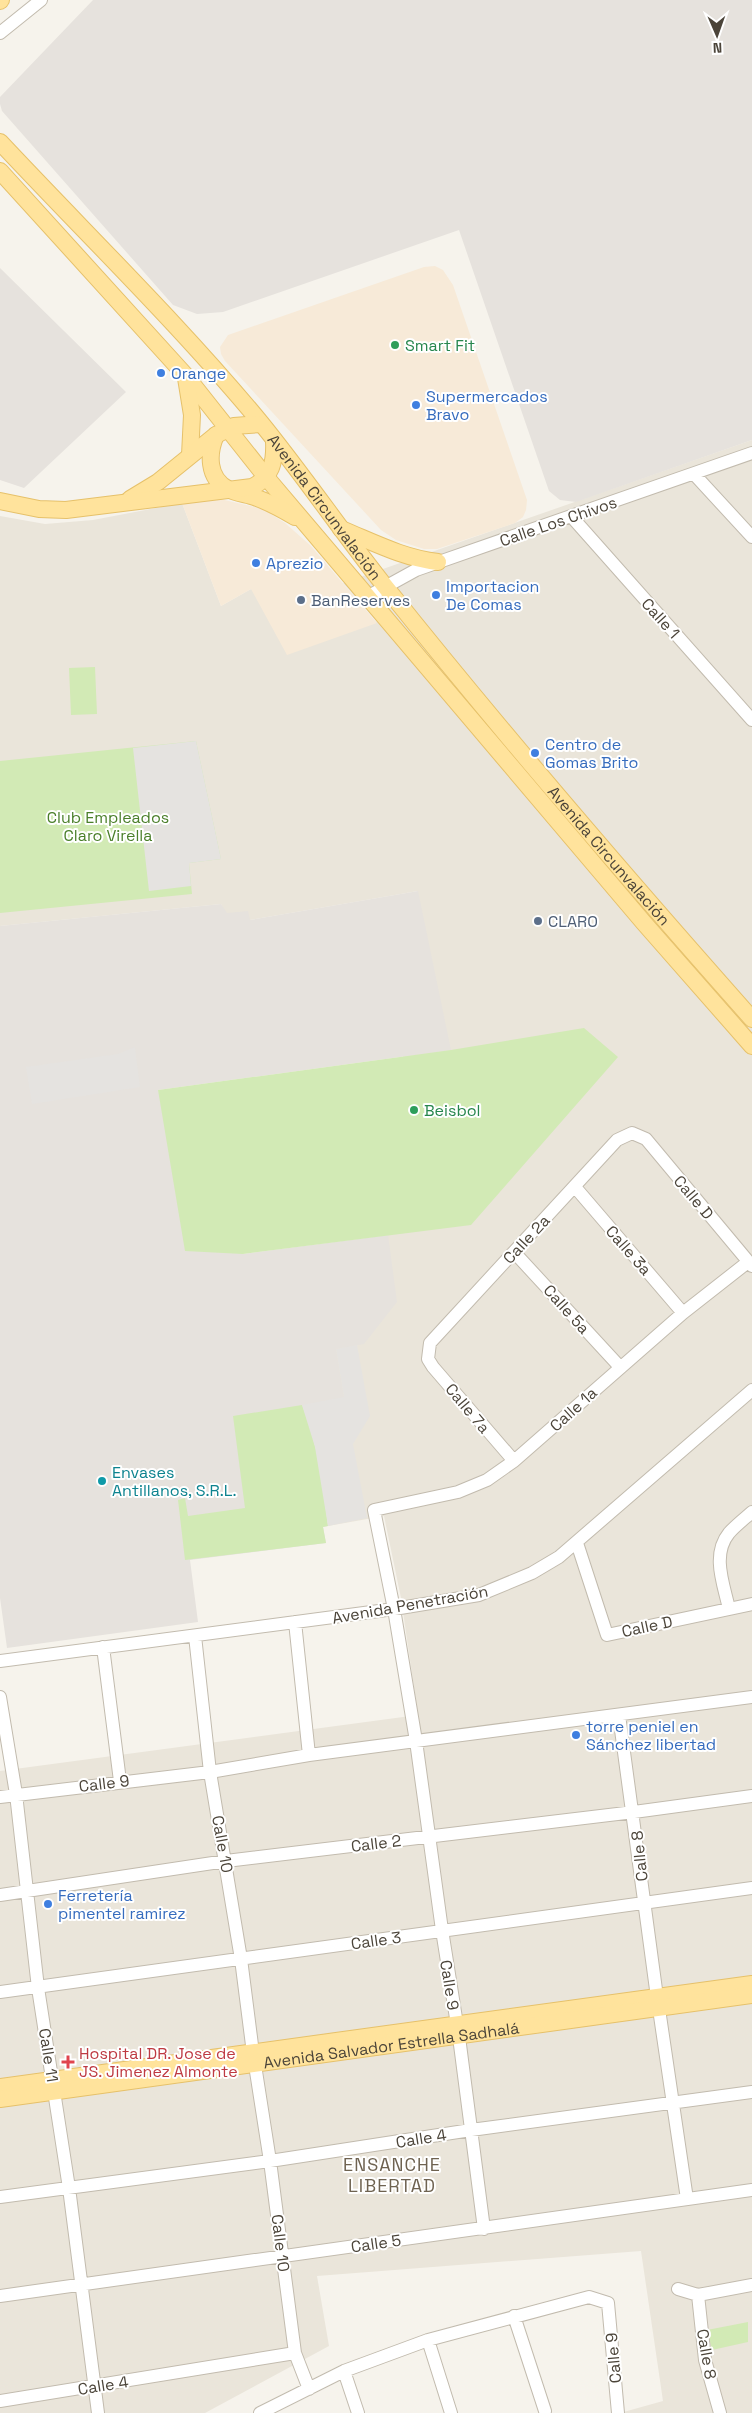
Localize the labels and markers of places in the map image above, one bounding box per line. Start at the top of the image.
place label: Smart Fit [405,335,475,356]
marker: Smart Fit [389,339,401,351]
place label: Orange [171,363,226,384]
marker: Orange [155,367,167,379]
place label: Supermercados Bravo [426,386,548,425]
marker: Supermercados Bravo [410,399,422,411]
place label: Aprezio [266,553,323,574]
marker: Aprezio [250,557,262,569]
place label: Importacion De Comas [446,576,539,615]
marker: Importacion De Comas [430,589,442,601]
place label: BanReserves [311,590,410,611]
marker: BanReserves [295,594,307,606]
place label: Centro de Gomas Brito [545,734,638,773]
marker: Centro de Gomas Brito [529,747,541,759]
place label: CLARO [548,911,598,932]
marker: CLARO [532,915,544,927]
place label: Beisbol [424,1100,481,1121]
marker: Beisbol [408,1104,420,1116]
place label: Envases Antillanos, S.R.L. [112,1462,237,1501]
marker: Envases Antillanos, S.R.L. [96,1475,108,1487]
place label: torre peniel en Sánchez libertad [586,1716,716,1755]
marker: torre peniel en Sánchez libertad [570,1729,582,1741]
place label: Ferretería pimentel ramirez [58,1885,186,1924]
marker: Ferretería pimentel ramirez [42,1898,54,1910]
place label: Hospital DR. Jose de JS. Jimenez Almonte [79,2043,238,2082]
marker: Hospital DR. Jose de JS. Jimenez Almonte [61,2055,75,2069]

